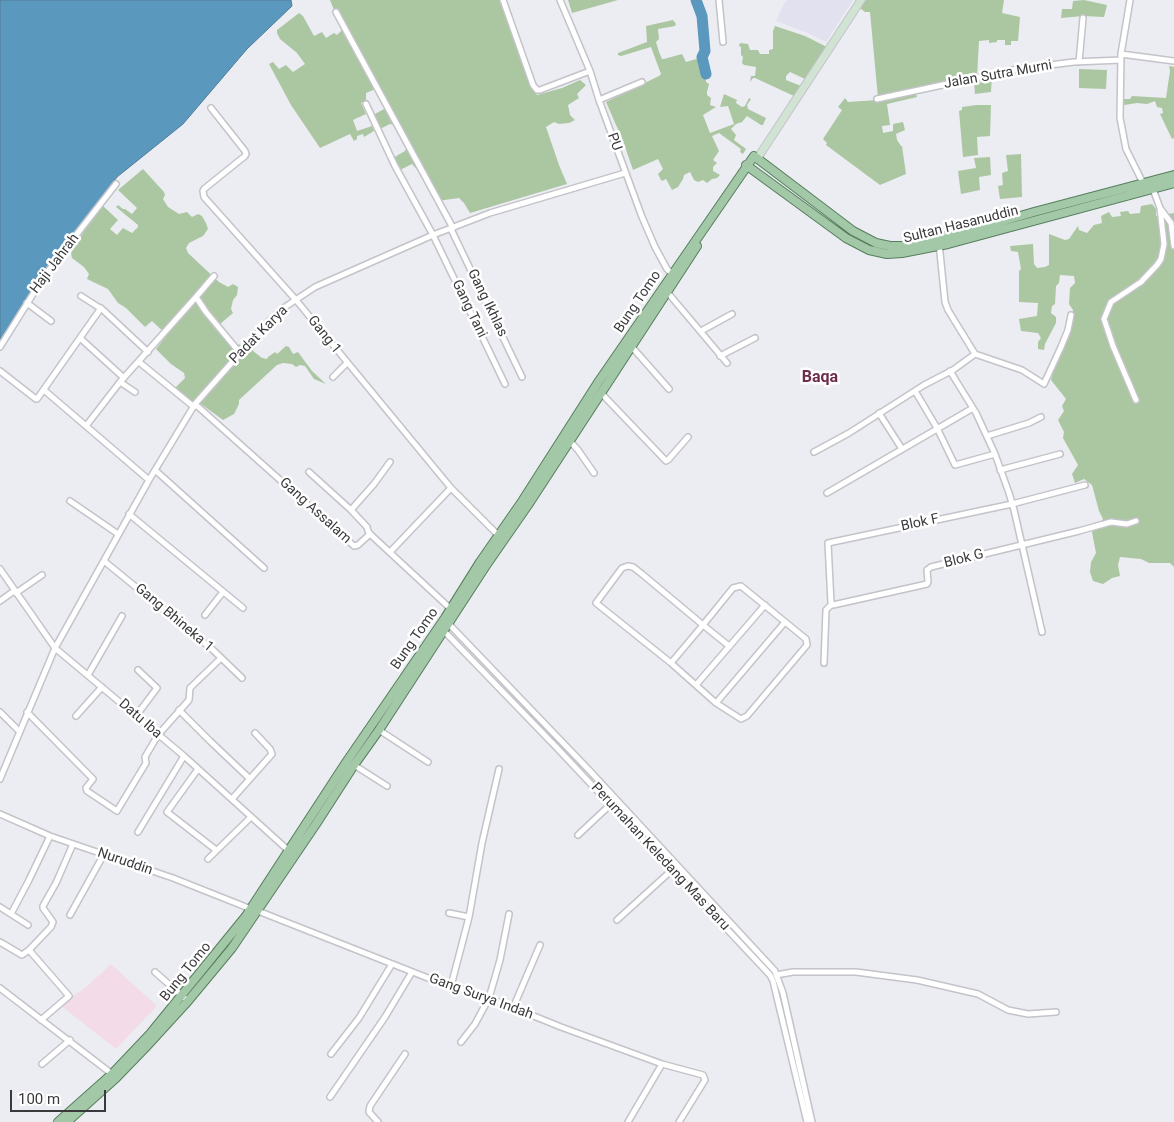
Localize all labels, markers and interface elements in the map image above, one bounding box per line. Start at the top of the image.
street label: Jalan Sutra Murni [943,57,1053,93]
street label: PU [603,131,625,153]
street label: Sultan Hasanuddin [902,203,1020,247]
street label: Haji Jahrah [27,231,83,297]
street label: Gang Ikhlas [463,266,511,340]
street label: Bung Tomo [611,268,665,336]
street label: Gang Tani [448,277,490,341]
street label: Padat Karya [226,302,292,368]
street label: Gang 1 [304,313,344,357]
district label: Baqa [802,368,838,388]
street label: Gang Assalam [276,474,354,548]
street label: Blok F [899,511,941,535]
street label: Blok G [942,546,986,572]
street label: Gang Bhineka 1 [131,580,217,656]
street label: Bung Tomo [388,605,442,673]
street label: Datu Iba [115,696,165,742]
street label: Perumahan Keledang Mas Baru [587,780,733,934]
street label: Nuruddin [95,845,155,879]
street label: Bung Tomo [157,939,215,1005]
street label: Gang Surya Indah [427,970,535,1024]
scale bar [12,1080,109,1112]
text: 100 m [18,1090,60,1108]

